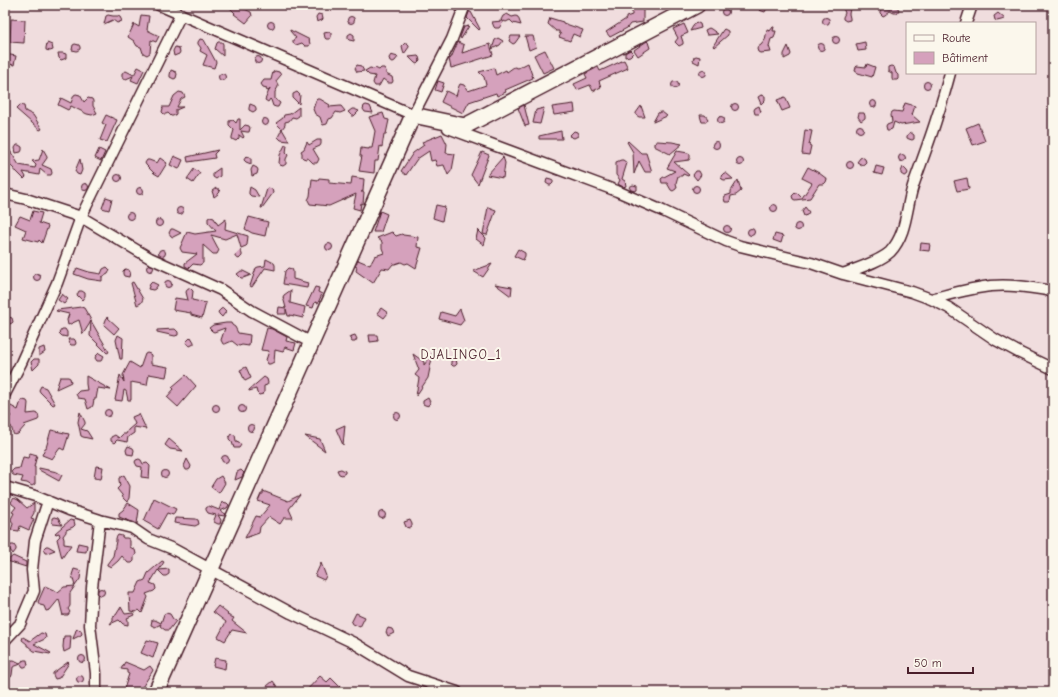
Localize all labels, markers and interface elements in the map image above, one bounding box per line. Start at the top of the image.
legend [906,22,1036,74]
text: Route [942,31,971,45]
text: Bâtiment [942,51,988,65]
district label: DJALINGO_1 [420,347,502,362]
scale bar [908,649,973,675]
text: 50 m [914,656,942,670]

